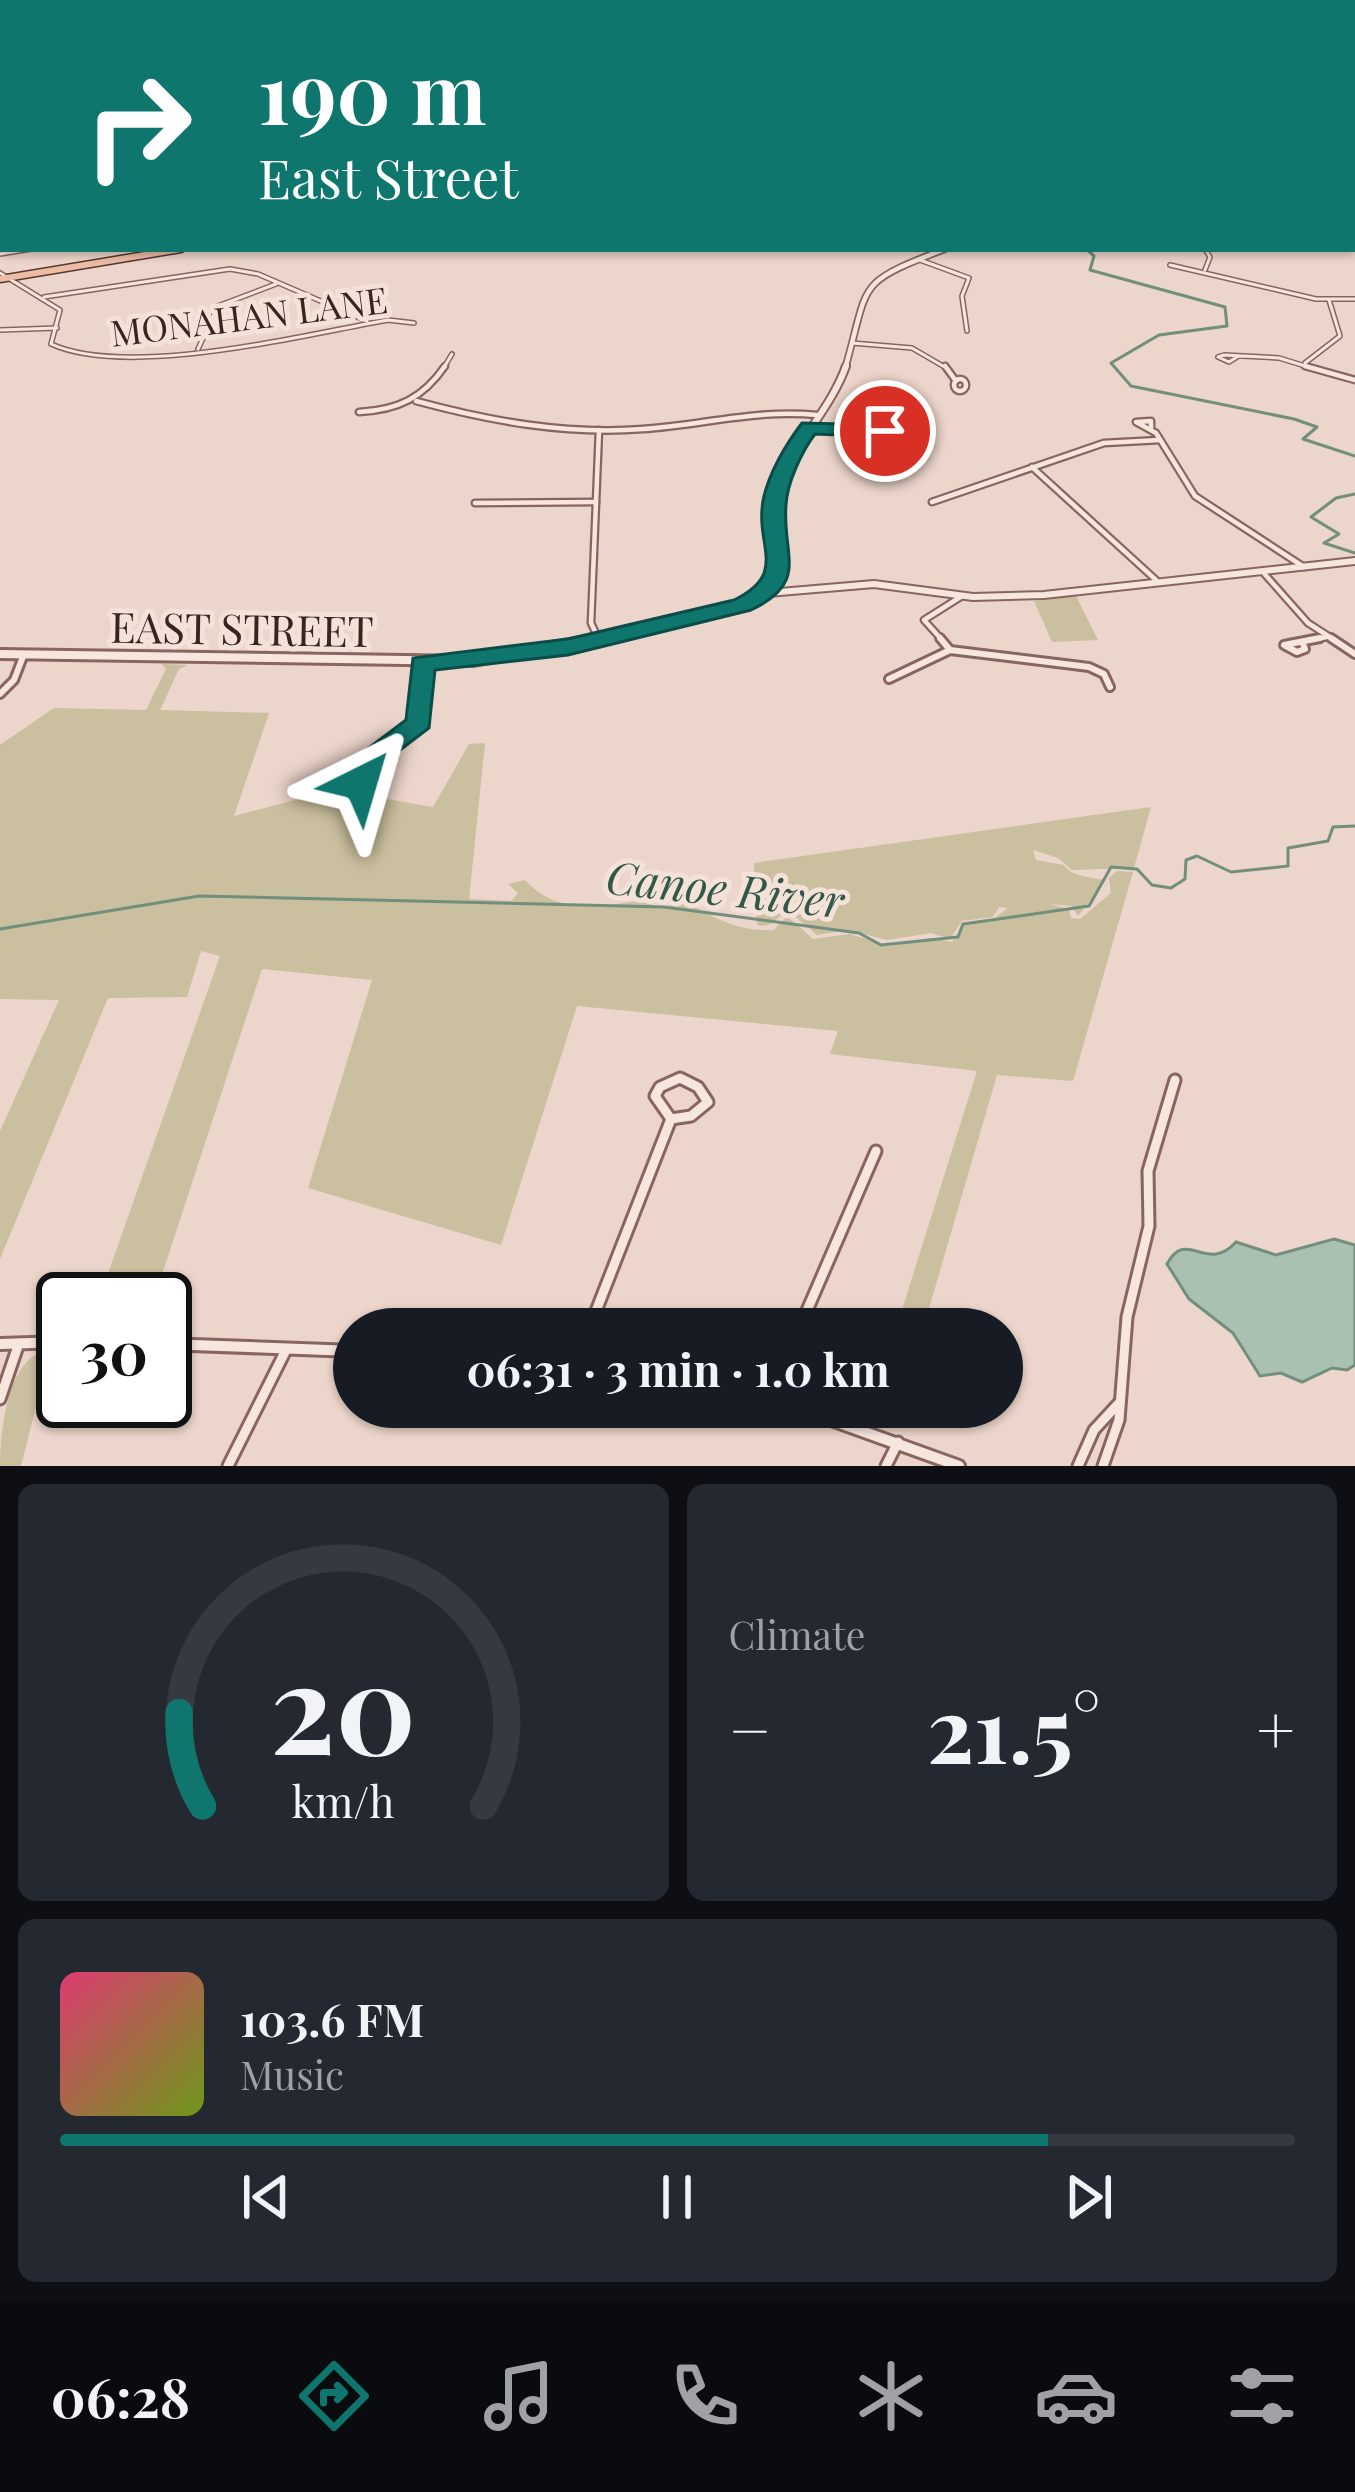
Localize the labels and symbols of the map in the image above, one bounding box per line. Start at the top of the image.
street label: MONAHAN LANE [108,274,390,356]
pin [834,380,936,482]
street label: EAST STREET [110,598,374,658]
position arrow [298,720,424,846]
water label: Canoe River [604,845,849,930]
speed limit sign: 30 [36,1272,192,1428]

